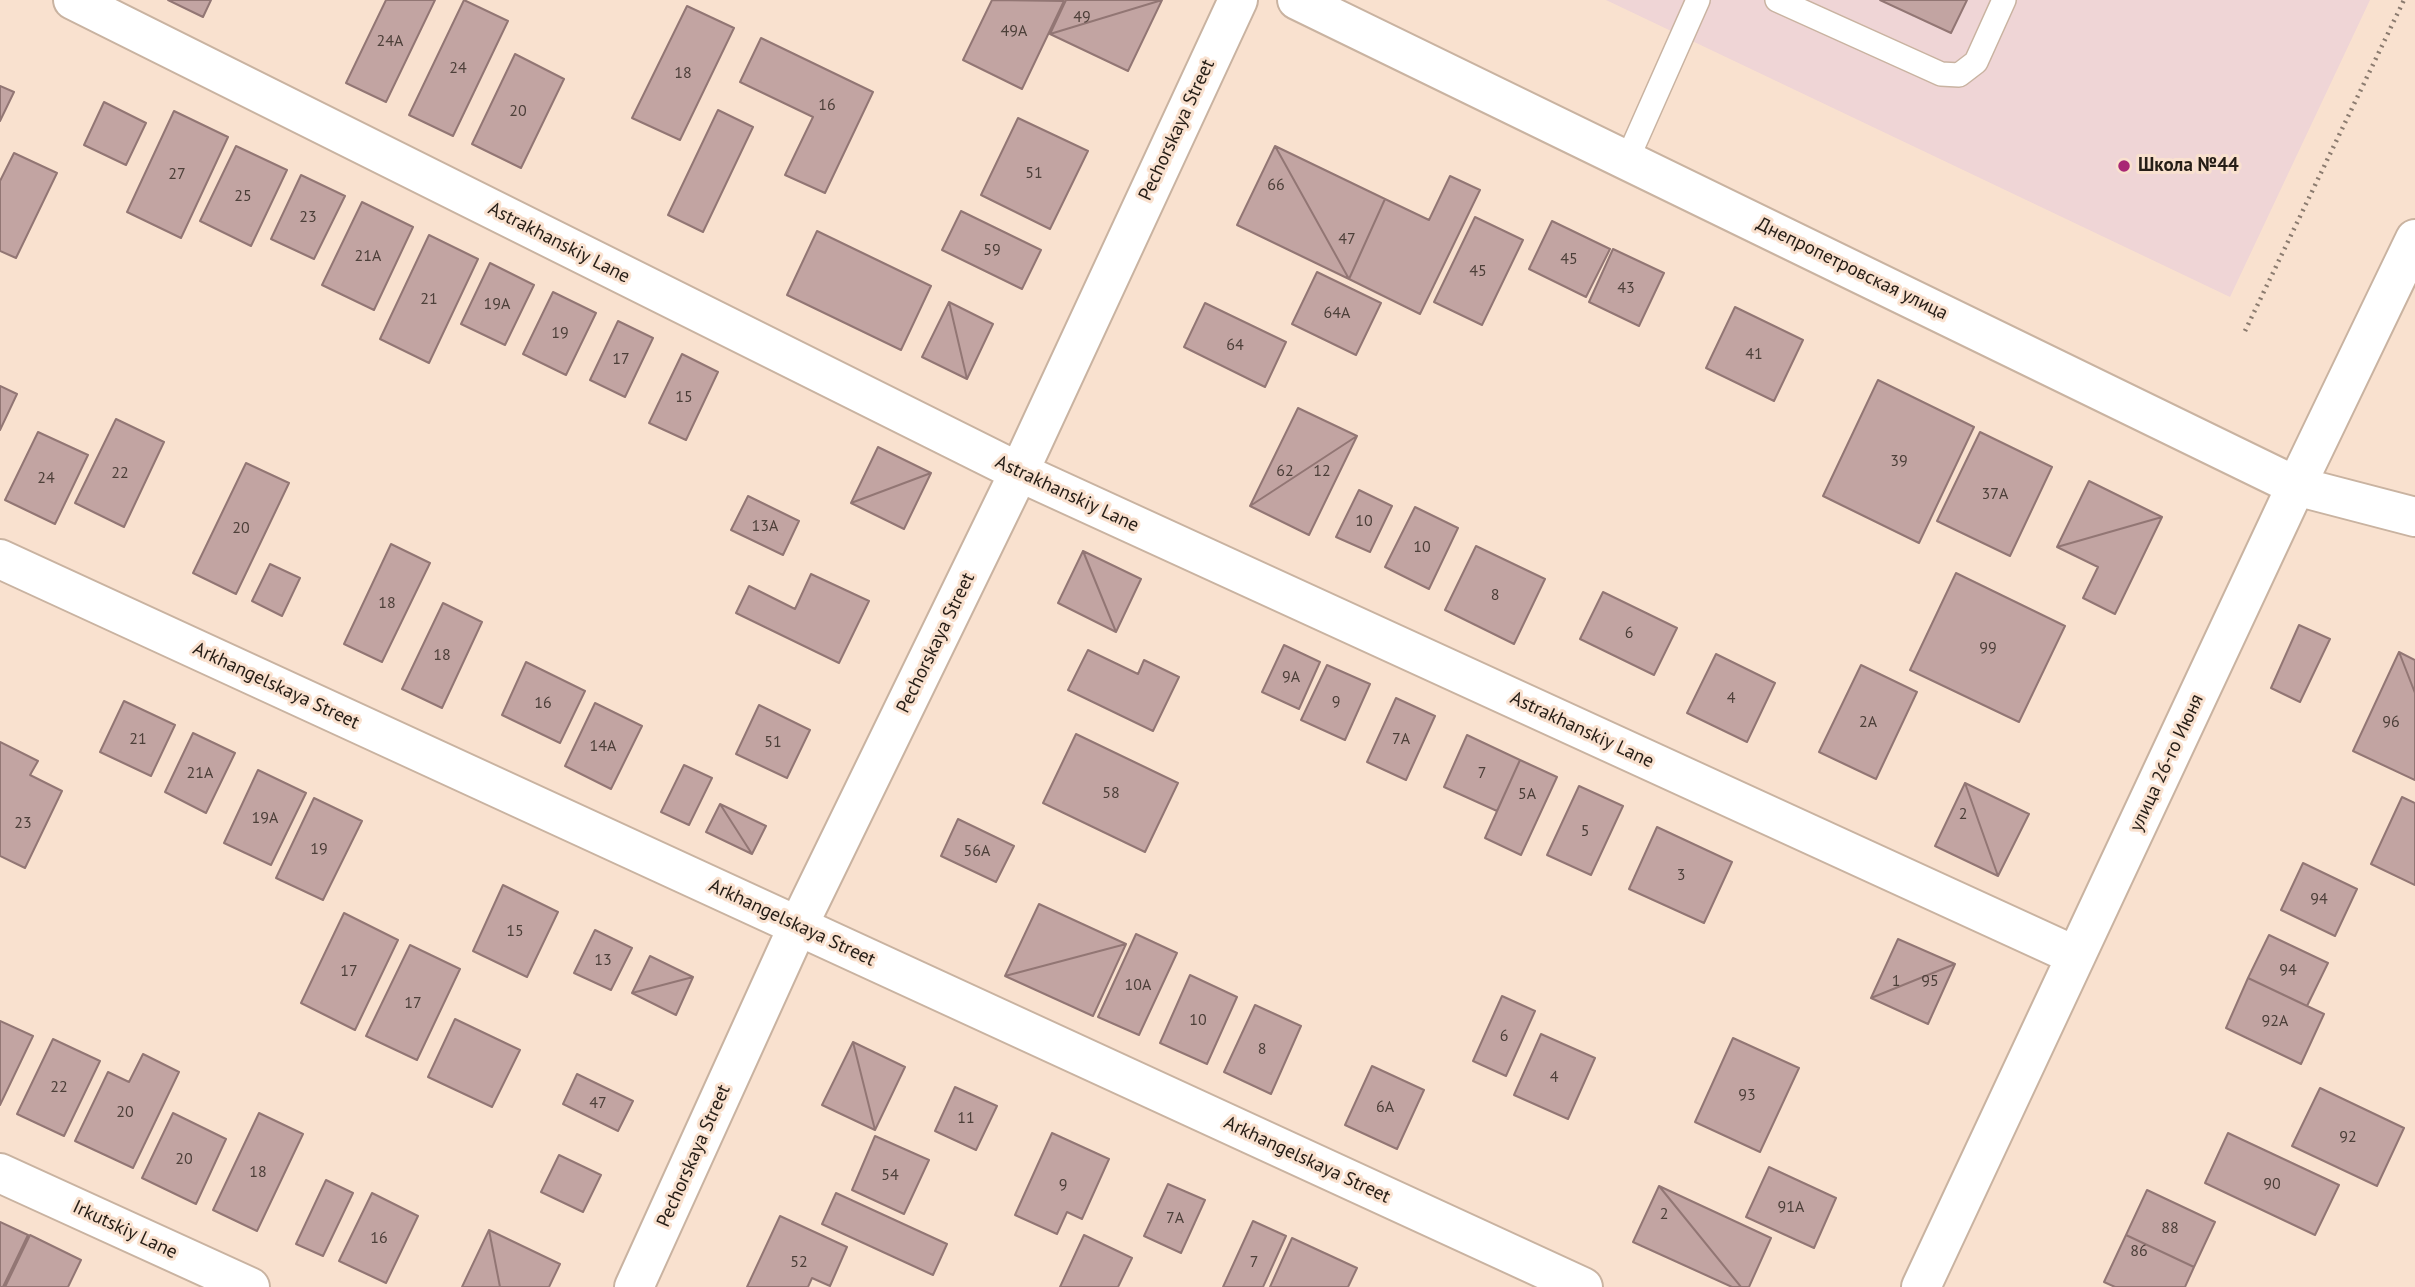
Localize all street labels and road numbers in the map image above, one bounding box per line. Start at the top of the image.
street label: Pechorskaya Street [1134,56,1220,204]
street label: Astrakhanskiy Lane [484,197,634,289]
street label: Днепропетровская улица [1753,213,1951,325]
street label: Astrakhanskiy Lane [992,451,1142,537]
street label: Pechorskaya Street [892,569,980,717]
street label: Arkhangelskaya Street [189,637,363,735]
street label: Astrakhanskiy Lane [1507,687,1657,773]
street label: улица 26-го Июня [2125,691,2209,835]
street label: Arkhangelskaya Street [705,874,879,972]
street label: Pechorskaya Street [652,1081,736,1231]
street label: Arkhangelskaya Street [1220,1111,1394,1209]
street label: Irkutskiy Lane [69,1196,181,1264]

